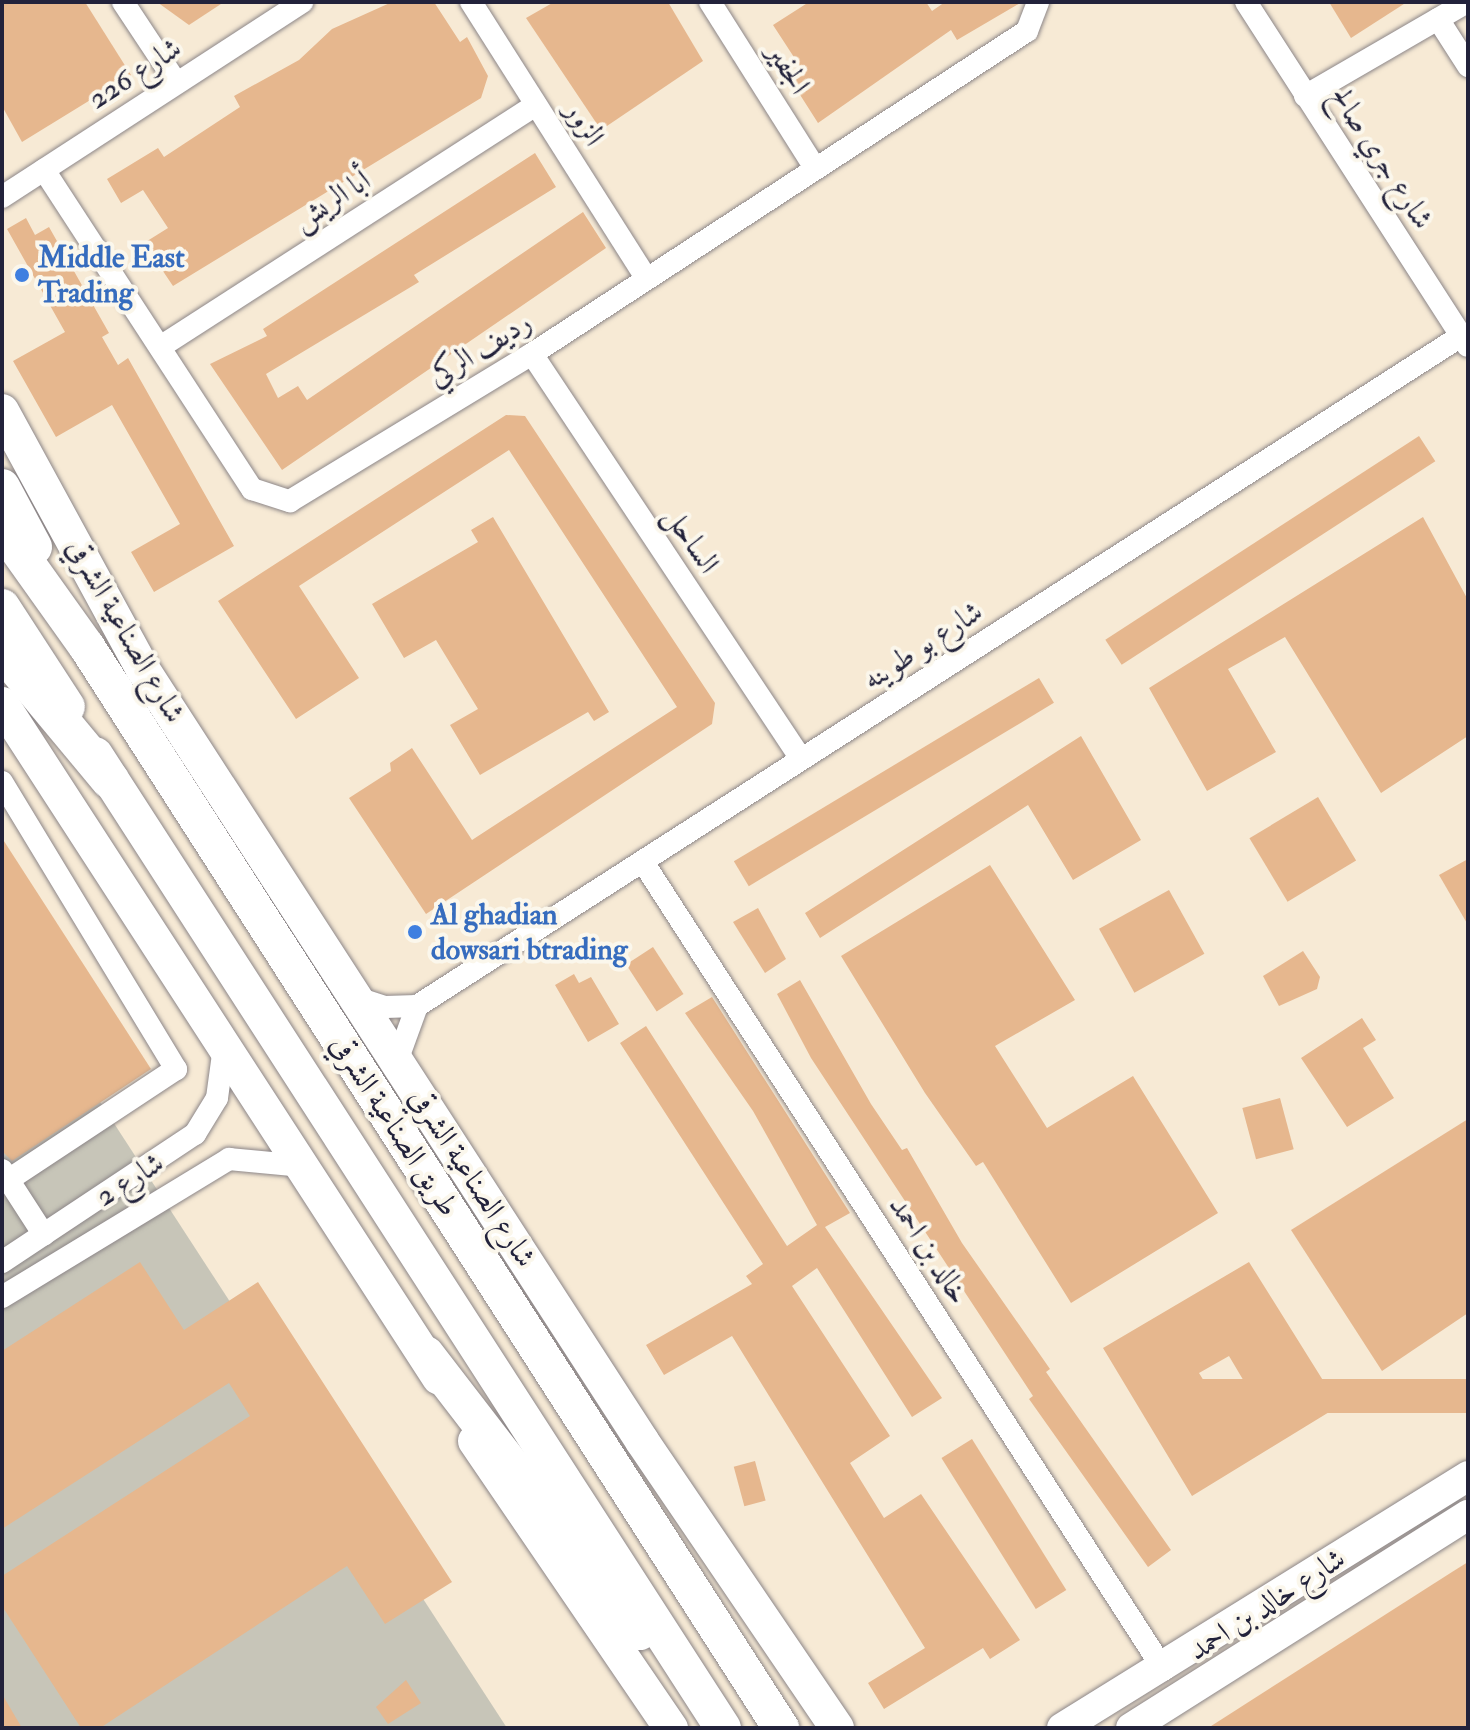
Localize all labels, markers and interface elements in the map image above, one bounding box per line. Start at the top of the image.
street label: شارع 226 [82,31,188,117]
street label: الجفير [759,37,817,101]
street label: شارع جري صالح [1322,80,1440,236]
street label: الزور [557,95,611,153]
street label: أبا الريش [286,163,378,239]
place label: Middle East Trading [38,240,185,310]
marker: Middle East Trading [13,266,31,284]
street label: رديف الركي [422,304,538,396]
street label: الساحل [656,500,726,580]
street label: شارع الصناعية الشرقي [58,533,192,729]
street label: شارع بو طوينه [856,594,990,698]
place label: Al ghadian dowsari btrading [431,897,628,968]
marker: Al ghadian dowsari btrading [406,923,424,941]
street label: طريق الصناعية الشرقي [322,1028,466,1224]
street label: شارع الصناعية الشرقي [401,1082,543,1274]
street label: شارع 2 [89,1145,171,1215]
street label: خالد بن احمد [881,1189,977,1311]
street label: شارع خالد بن احمد [1182,1541,1352,1669]

